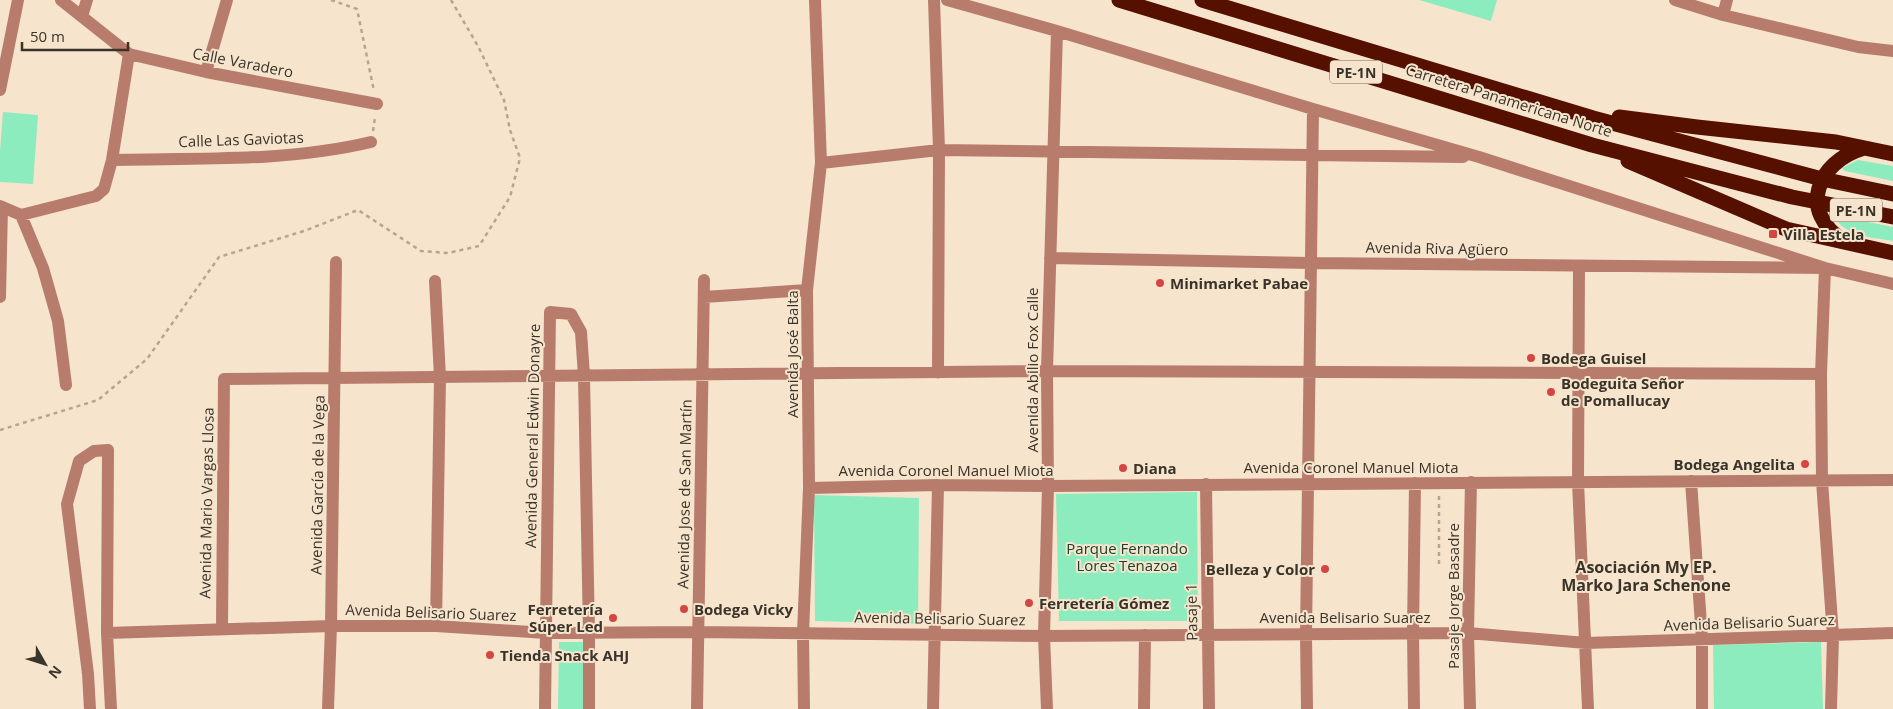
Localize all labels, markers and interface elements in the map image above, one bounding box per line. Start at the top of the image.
scale bar [22,20,129,52]
text: 50 m [30,26,65,46]
street label: Calle Varadero [191,42,295,82]
street label: Carretera Panamericana Norte [1403,59,1615,141]
road number: PE-1N [1330,61,1382,84]
street label: Calle Las Gaviotas [178,127,304,151]
road number: PE-1N [1830,198,1882,222]
place label: Villa Estela [1783,224,1864,244]
marker: Villa Estela [1767,228,1779,240]
street label: Avenida Riva Agüero [1365,237,1509,259]
place label: Minimarket Pabae [1170,273,1308,293]
marker: Minimarket Pabae [1154,277,1166,289]
street label: Avenida Abilio Fox Calle [1022,287,1042,453]
street label: Avenida José Balta [782,290,802,418]
street label: Avenida General Edwin Donayre [520,324,544,548]
place label: Bodega Guisel [1541,348,1646,368]
marker: Bodega Guisel [1525,352,1537,364]
place label: Bodeguita Señor de Pomallucay [1561,373,1684,410]
marker: Bodeguita Señor de Pomallucay [1545,386,1557,398]
street label: Avenida García de la Vega [305,395,329,575]
street label: Avenida Jose de San Martín [672,399,696,589]
street label: Avenida Mario Vargas Llosa [194,407,218,599]
place label: Bodega Angelita [1674,454,1795,474]
street label: Avenida Coronel Manuel Miota [1243,457,1459,477]
place label: Diana [1133,458,1177,478]
marker: Bodega Angelita [1799,458,1811,470]
street label: Avenida Coronel Manuel Miota [838,460,1054,480]
marker: Diana [1117,462,1129,474]
street label: Pasaje Jorge Basadre [1443,523,1463,669]
park label: Parque Fernando Lores Tenazoa [1066,538,1188,575]
district label: Asociación My EP. Marko Jara Schenone [1561,556,1731,596]
place label: Belleza y Color [1206,559,1315,579]
marker: Belleza y Color [1319,563,1331,575]
street label: Pasaje 1 [1180,583,1202,641]
place label: Ferretería Gómez [1039,593,1169,613]
marker: Ferretería Gómez [1023,597,1035,609]
street label: Avenida Belisario Suarez [345,599,517,625]
place label: Ferretería Súper Led [528,599,603,636]
place label: Bodega Vicky [694,599,793,619]
marker: Bodega Vicky [678,603,690,615]
street label: Avenida Belisario Suarez [854,607,1026,629]
street label: Avenida Belisario Suarez [1259,607,1431,627]
street label: Avenida Belisario Suarez [1663,609,1835,635]
marker: Ferretería Súper Led [607,612,619,624]
north arrow [20,639,70,689]
place label: Tienda Snack AHJ [500,645,629,665]
marker: Tienda Snack AHJ [484,649,496,661]
text: N [45,662,66,683]

